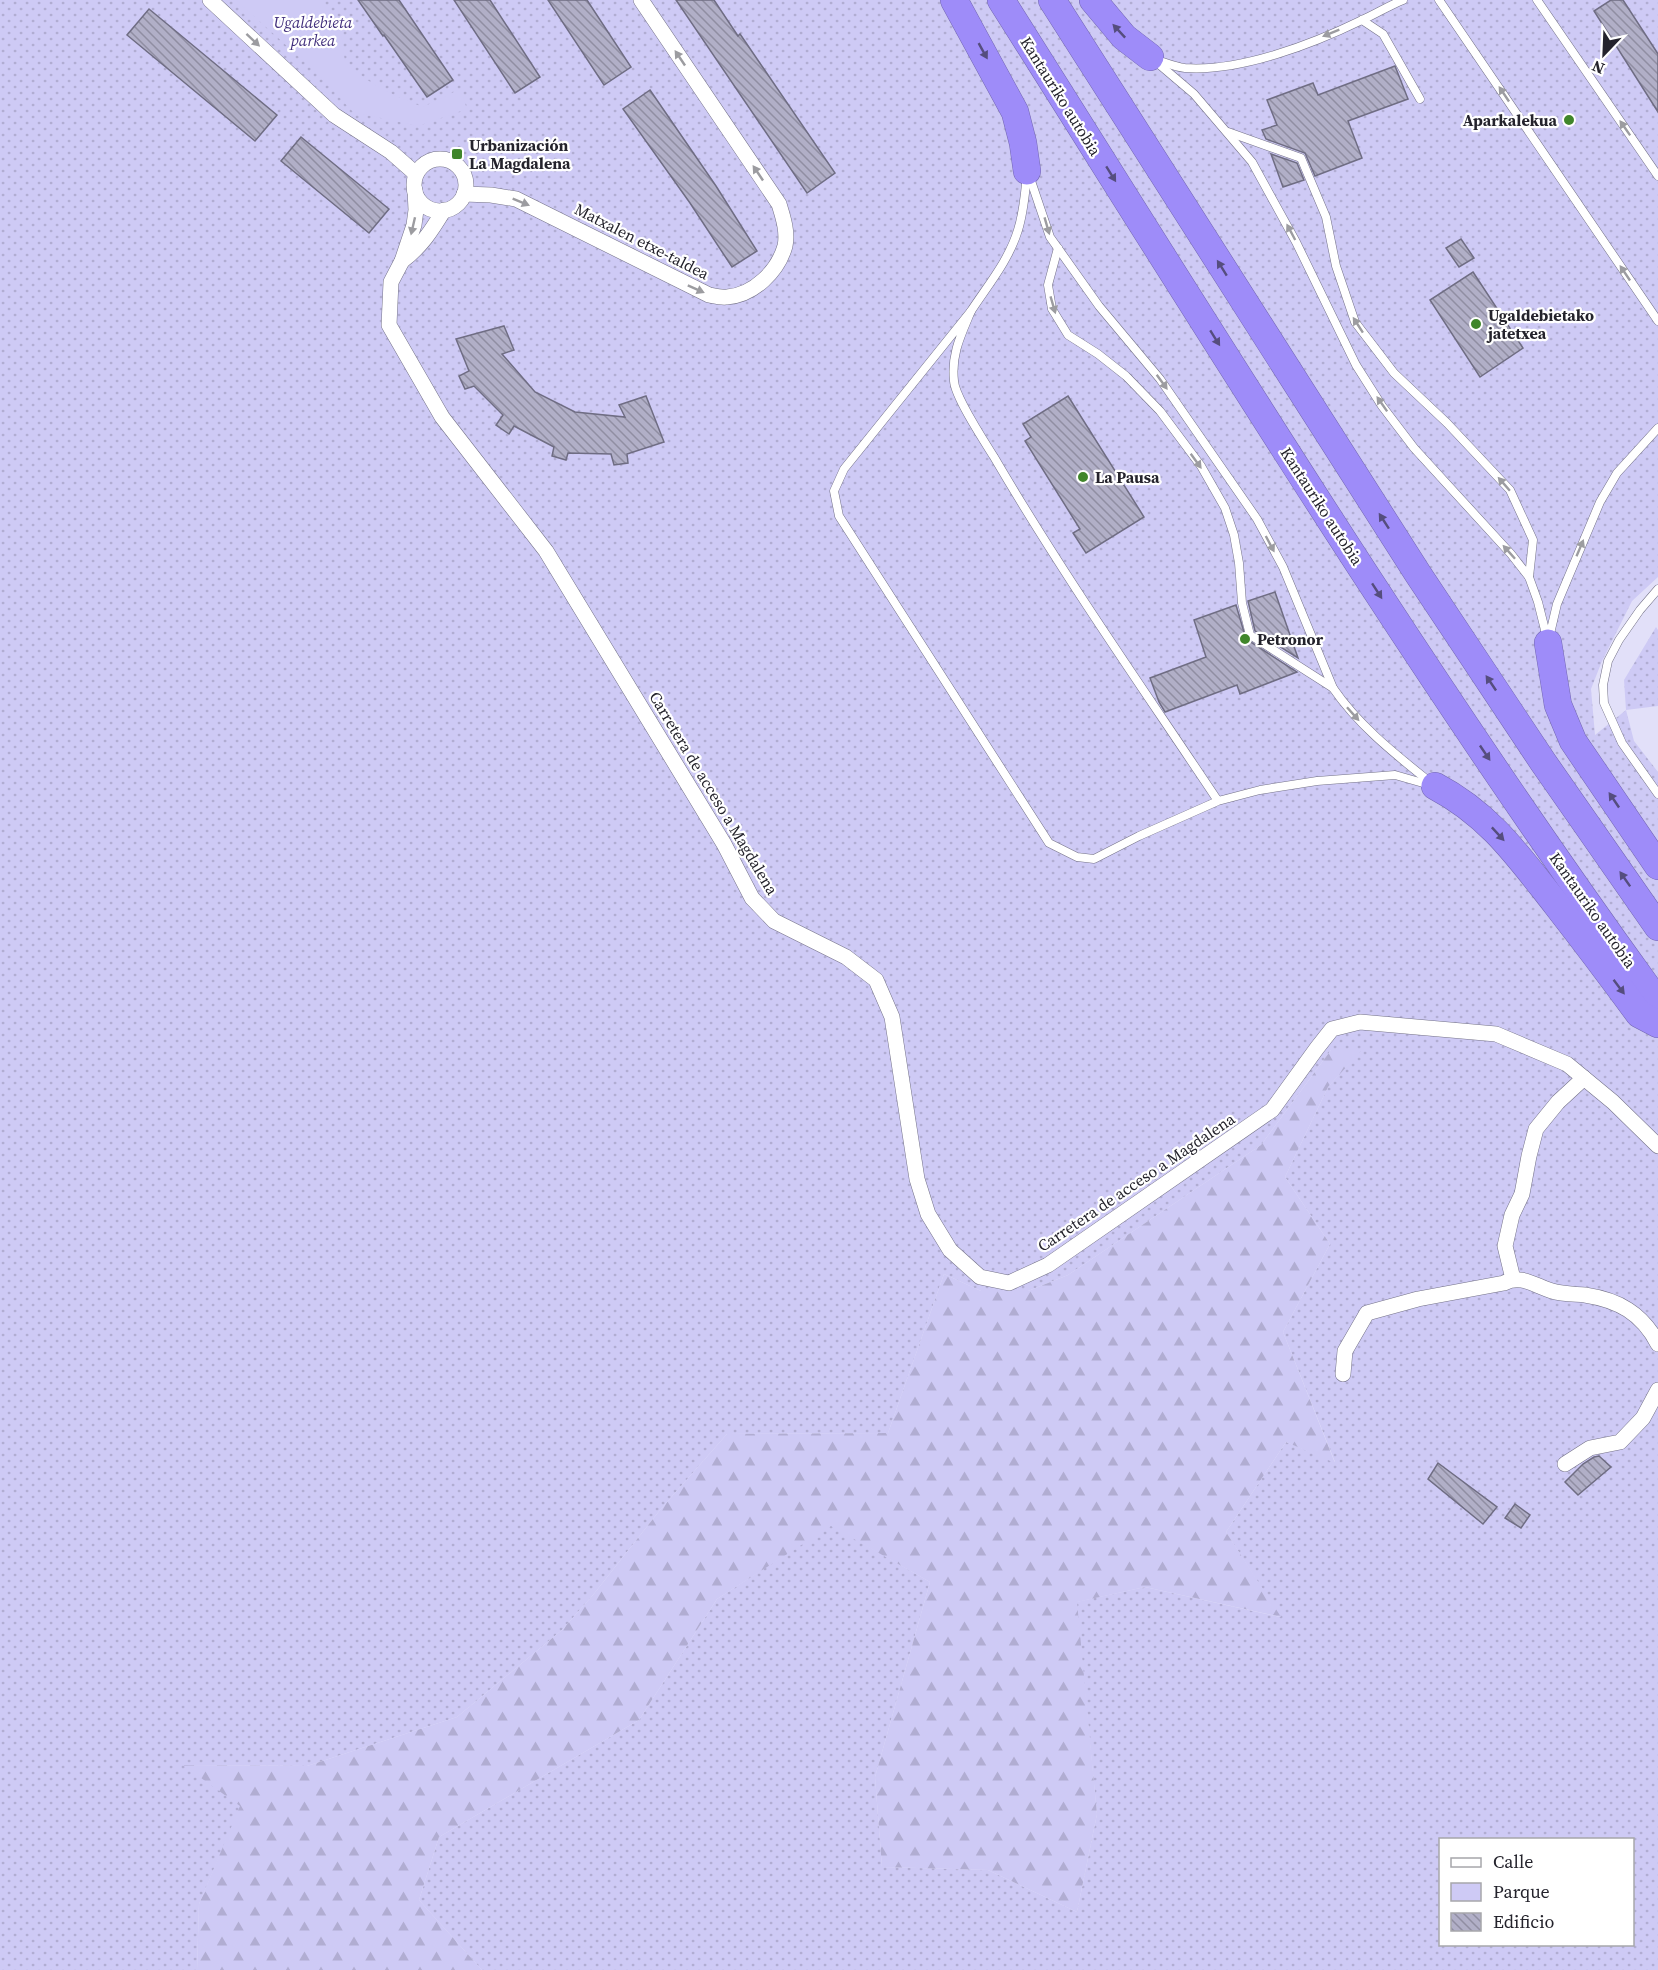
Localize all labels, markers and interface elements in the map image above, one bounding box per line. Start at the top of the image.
park label: Ugaldebieta parkea [274,11,353,51]
one-way arrow [1113,24,1126,39]
north arrow [1574,24,1634,84]
one-way arrow [1321,28,1339,38]
street label: Kantauriko autobia [1015,32,1107,161]
one-way arrow [245,33,260,46]
one-way arrow [977,43,988,59]
one-way arrow [675,50,686,66]
text: N [1588,55,1608,80]
one-way arrow [1498,86,1509,102]
place label: Aparkalekua [1463,109,1557,131]
marker: Aparkalekua [1562,113,1576,127]
one-way arrow [1620,120,1631,136]
place label: Urbanización La Magdalena [469,134,571,174]
marker: Urbanización La Magdalena [450,147,464,161]
one-way arrow [753,165,764,181]
one-way arrow [1105,166,1116,182]
one-way arrow [513,197,531,207]
street label: Matxalen etxe-taldea [571,198,714,285]
one-way arrow [408,217,418,235]
one-way arrow [1043,217,1052,235]
one-way arrow [1286,224,1296,241]
one-way arrow [1217,260,1228,276]
one-way arrow [1619,265,1631,281]
one-way arrow [687,284,705,294]
one-way arrow [1049,296,1058,314]
place label: Ugaldebietako jatetxea [1486,304,1594,344]
one-way arrow [1353,317,1364,333]
marker: Ugaldebietako jatetxea [1469,317,1483,331]
one-way arrow [1209,330,1221,346]
one-way arrow [1156,374,1168,390]
one-way arrow [1376,397,1388,413]
street label: Kantauriko autobia [1276,443,1369,570]
one-way arrow [1190,453,1202,468]
place label: La Pausa [1095,466,1160,488]
marker: La Pausa [1076,470,1090,484]
one-way arrow [1498,477,1511,492]
one-way arrow [1378,512,1389,529]
one-way arrow [1265,536,1275,553]
one-way arrow [1575,538,1585,556]
one-way arrow [1503,545,1516,560]
one-way arrow [1371,583,1382,599]
place label: Petronor [1257,628,1324,650]
marker: Petronor [1238,632,1252,646]
one-way arrow [1485,676,1497,692]
street label: Carretera de acceso a Magdalena [644,687,784,900]
one-way arrow [1346,706,1359,721]
one-way arrow [1479,745,1491,761]
one-way arrow [1608,793,1620,809]
one-way arrow [1491,826,1505,841]
street label: Kantauriko autobia [1545,848,1642,973]
one-way arrow [1620,871,1631,887]
one-way arrow [1613,978,1625,994]
street label: Carretera de acceso a Magdalena [1033,1107,1240,1256]
legend [1439,1838,1634,1946]
text: Calle [1493,1849,1533,1874]
text: Parque [1493,1879,1550,1904]
text: Edificio [1493,1909,1554,1934]

